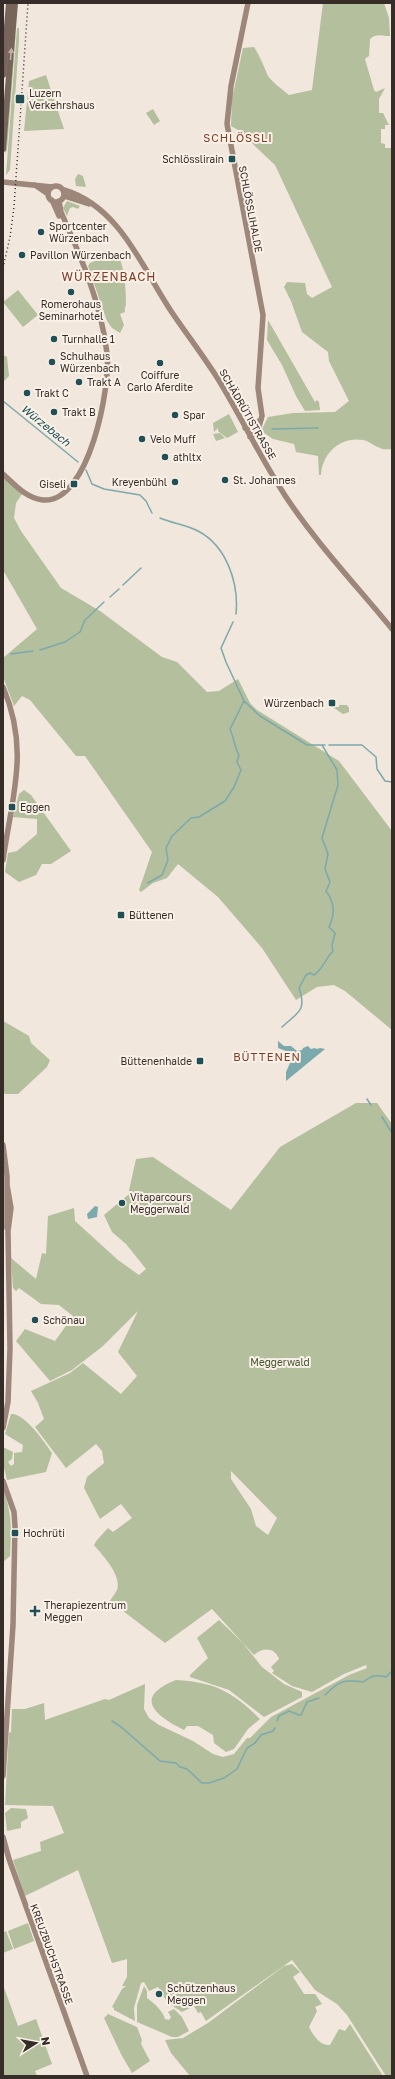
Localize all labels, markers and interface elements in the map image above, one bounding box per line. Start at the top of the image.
one-way arrow [8,48,14,60]
place label: Luzern Verkehrshaus [29,87,95,111]
marker: Luzern Verkehrshaus [14,93,26,105]
district label: SCHLÖSSLI [203,131,273,144]
place label: Schlösslirain [162,153,224,165]
marker: Schlösslirain [227,154,237,164]
street label: SCHLÖSSLIHALDE [237,164,266,253]
place label: Sportcenter Würzenbach [49,220,109,244]
marker: Sportcenter Würzenbach [36,227,46,237]
place label: Pavillon Würzenbach [30,249,131,261]
marker: Pavillon Würzenbach [17,250,27,260]
district label: WÜRZENBACH [62,269,156,284]
marker: Romerohaus Seminarhotel [66,287,76,297]
place label: Romerohaus Seminarhotel [39,298,103,322]
place label: Turnhalle 1 [62,333,115,345]
marker: Turnhalle 1 [49,334,59,344]
place label: Schulhaus Würzenbach [60,350,120,374]
marker: Schulhaus Würzenbach [47,357,57,367]
marker: Coiffure Carlo Aferdite [155,358,165,368]
street label: SCHÄDRÜTISTRASSE [217,366,280,461]
place label: Coiffure Carlo Aferdite [127,369,193,393]
place label: Trakt A [87,376,121,388]
marker: Trakt A [74,377,84,387]
place label: Trakt C [35,387,69,399]
marker: Trakt C [22,388,32,398]
water label: Würzebach [19,401,74,449]
place label: Trakt B [62,406,96,418]
marker: Trakt B [49,407,59,417]
place label: Spar [183,409,205,421]
marker: Spar [170,410,180,420]
place label: Velo Muff [150,433,196,445]
marker: Velo Muff [137,434,147,444]
place label: athltx [173,451,202,463]
marker: athltx [160,452,170,462]
place label: St. Johannes [233,474,296,486]
marker: St. Johannes [220,475,230,485]
place label: Kreyenbühl [112,476,167,488]
marker: Kreyenbühl [170,477,180,487]
place label: Giseli [39,478,66,490]
marker: Giseli [69,479,79,489]
place label: Würzenbach [264,697,324,709]
marker: Würzenbach [327,698,337,708]
place label: Eggen [20,801,50,813]
marker: Eggen [7,802,17,812]
place label: Büttenen [129,909,174,921]
marker: Büttenen [116,910,126,920]
district label: BÜTTENEN [233,1050,301,1063]
place label: Büttenenhalde [121,1055,192,1067]
marker: Büttenenhalde [195,1056,205,1066]
place label: Vitaparcours Meggerwald [130,1191,191,1215]
marker: Vitaparcours Meggerwald [117,1198,127,1208]
place label: Schönau [43,1314,85,1326]
marker: Schönau [30,1315,40,1325]
park label: Meggerwald [250,1356,310,1368]
place label: Hochrüti [23,1527,65,1539]
marker: Hochrüti [10,1528,20,1538]
place label: Therapiezentrum Meggen [44,1599,126,1623]
marker: Therapiezentrum Meggen [29,1605,41,1617]
street label: KREUZBUCHSTRASSE [28,1902,76,2006]
place label: Schützenhaus Meggen [167,1982,235,2006]
marker: Schützenhaus Meggen [154,1989,164,1999]
north arrow [16,2023,56,2063]
text: N [39,2036,53,2046]

